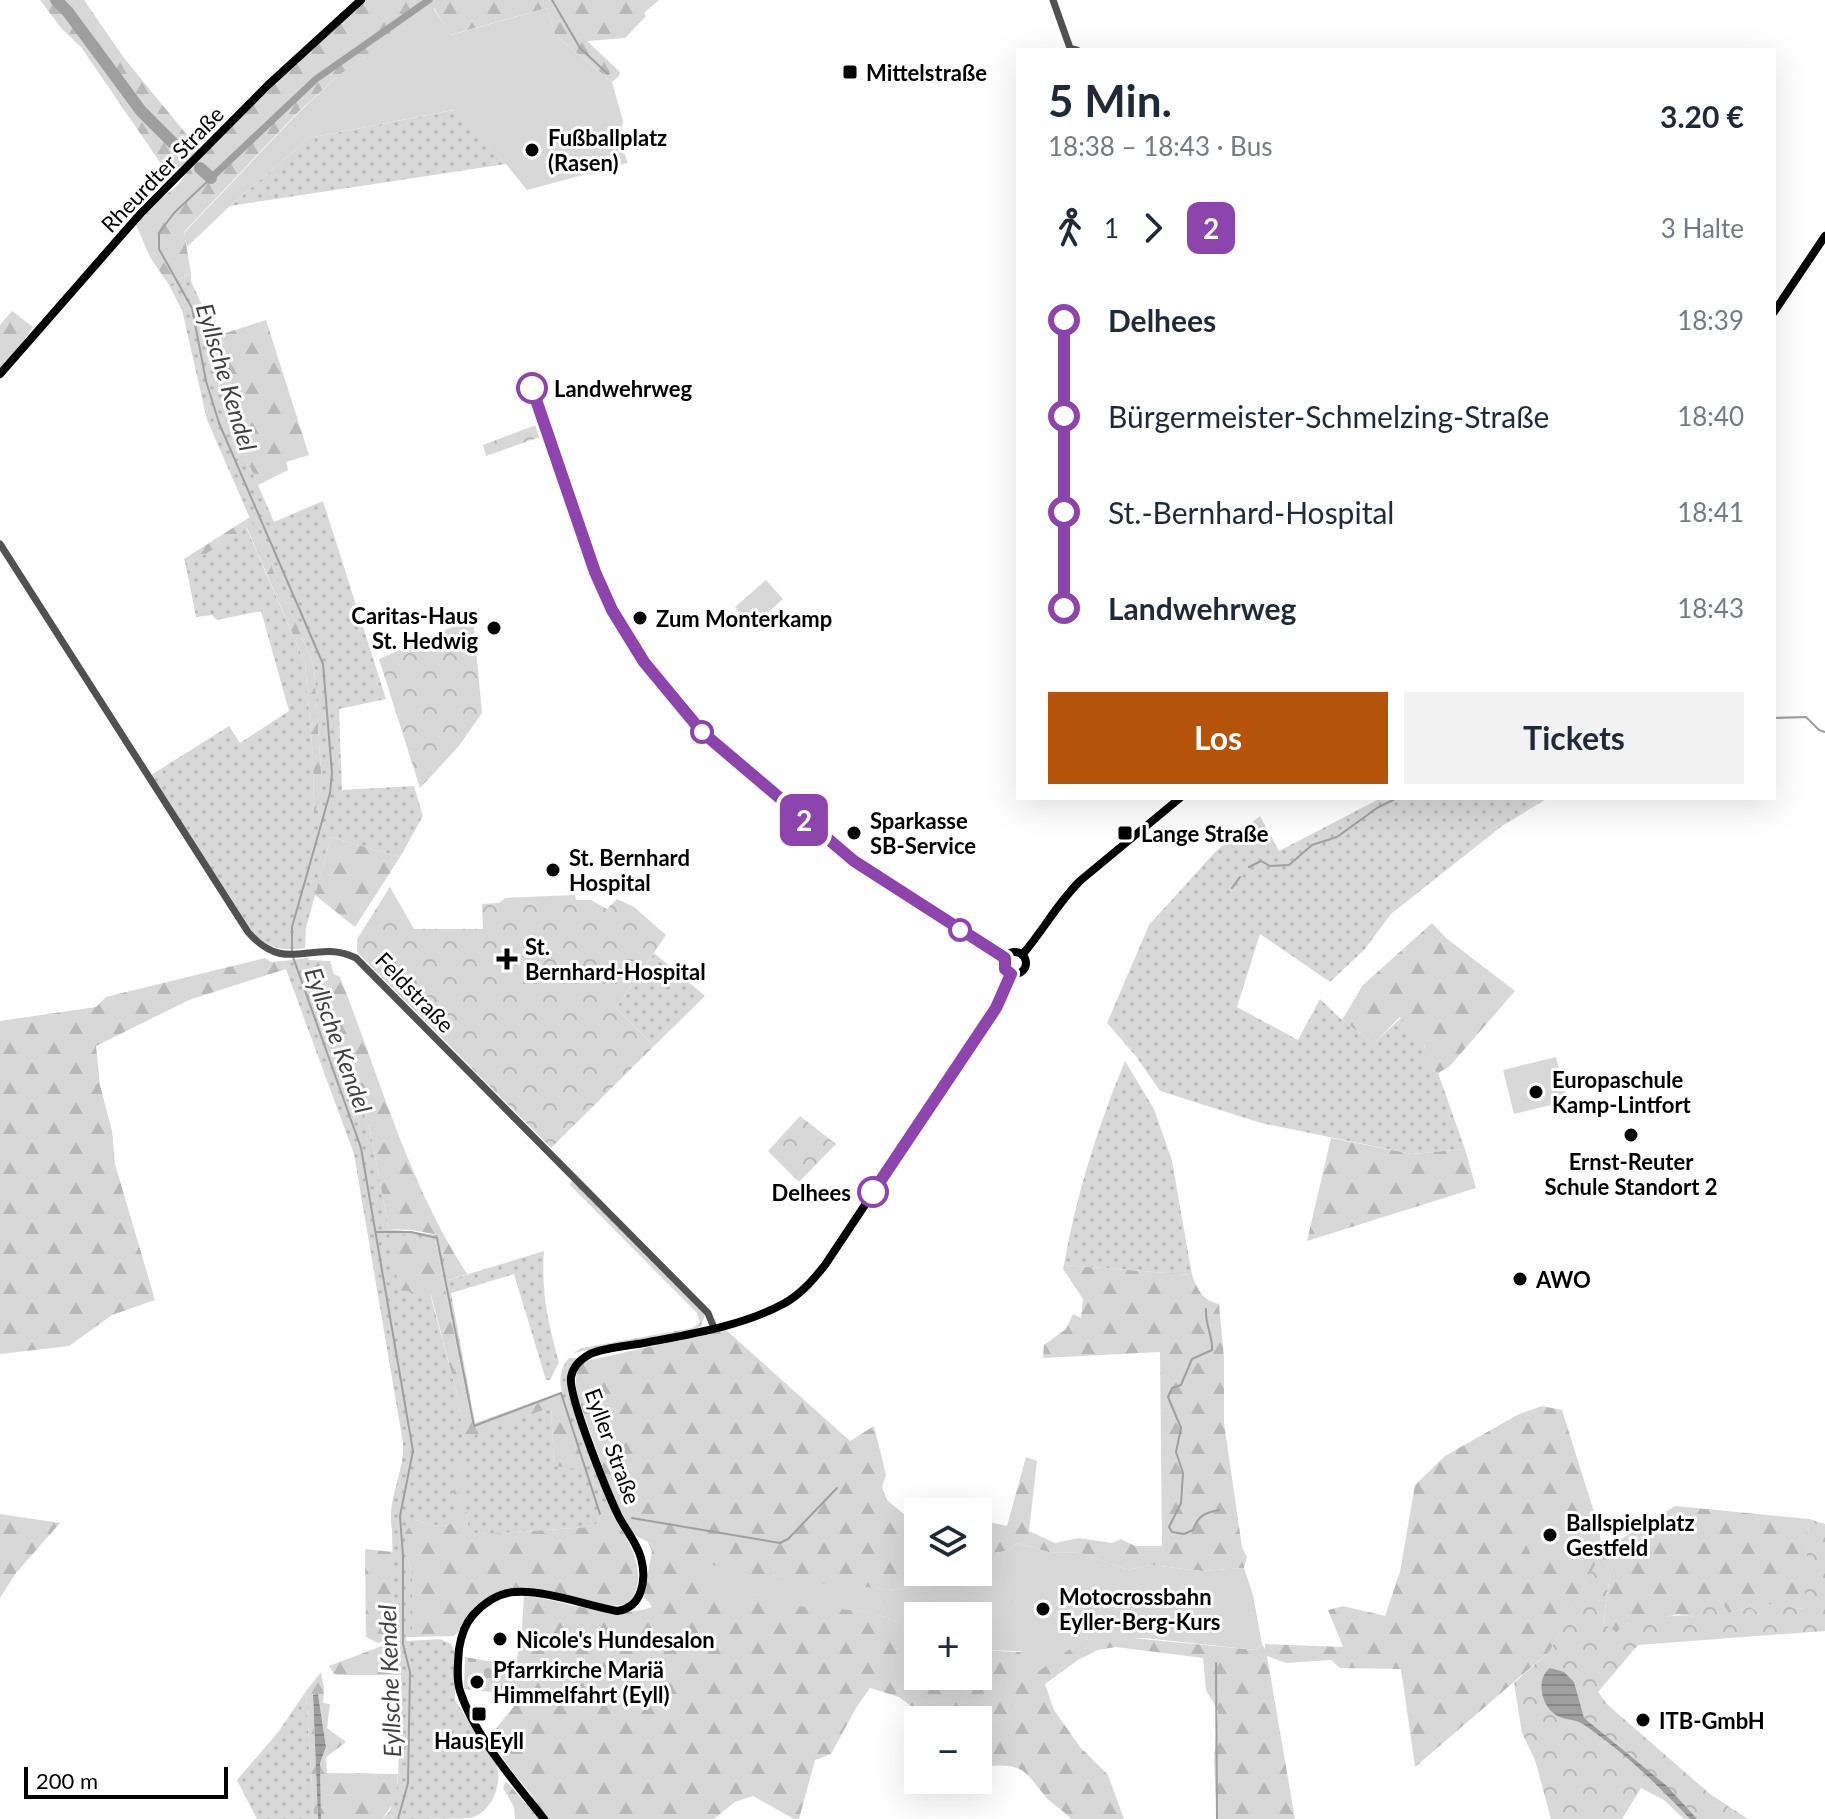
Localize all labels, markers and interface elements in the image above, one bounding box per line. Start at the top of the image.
place label: Mittelstraße [866,59,987,86]
marker: Mittelstraße [841,63,859,81]
text: 5 Min. [1048,74,1172,126]
text: 3.20 € [1660,98,1744,134]
street label: Rheurdter Straße [95,100,229,238]
place label: Fußballplatz (Rasen) [548,124,667,176]
text: 18:38 – 18:43 · Bus [1048,130,1272,162]
marker: Fußballplatz (Rasen) [523,141,541,159]
icon: walk [1048,206,1092,250]
icon: forward [1131,206,1175,250]
text: 2 [1203,211,1219,245]
text: 1 [1104,212,1119,244]
text: 3 Halte [1661,212,1744,244]
water label: Eyllsche Kendel [191,300,263,455]
text: Delhees [1108,302,1216,338]
text: 18:39 [1677,304,1744,336]
marker: Landwehrweg [517,373,547,403]
place label: Landwehrweg [554,375,693,402]
text: Bürgermeister-Schmelzing-Straße [1108,398,1549,434]
text: 18:40 [1677,400,1744,432]
text: St.-Bernhard-Hospital [1108,494,1394,530]
text: 18:41 [1677,496,1744,528]
text: Landwehrweg [1108,590,1296,626]
text: 18:43 [1677,592,1744,624]
place label: Caritas-Haus St. Hedwig [351,602,478,654]
place label: Zum Monterkamp [656,605,832,632]
marker: Zum Monterkamp [631,609,649,627]
marker: Caritas-Haus St. Hedwig [485,619,503,637]
button: Los [1048,692,1388,784]
button: Tickets [1404,692,1744,784]
unlabelled marker [691,721,713,743]
line badge: 2 [778,794,830,846]
text: 2 [796,803,812,837]
place label: Sparkasse SB-Service [870,807,976,859]
place label: Lange Straße [1141,820,1269,847]
marker: Sparkasse SB-Service [845,824,863,842]
marker: Lange Straße [1116,824,1134,842]
place label: St. Bernhard Hospital [569,844,690,896]
marker: St. Bernhard Hospital [544,861,562,879]
unlabelled marker [949,919,971,941]
place label: St. Bernhard-Hospital [525,933,706,985]
street label: Feldstraße [370,946,460,1038]
marker: St. Bernhard-Hospital [496,948,518,970]
water label: Eyllsche Kendel [299,963,379,1117]
place label: Europaschule Kamp-Lintfort [1552,1066,1692,1118]
marker: Europaschule Kamp-Lintfort [1527,1083,1545,1101]
marker: Ernst-Reuter Schule Standort 2 [1622,1126,1640,1144]
place label: Ernst-Reuter Schule Standort 2 [1545,1148,1717,1200]
marker: Delhees [858,1177,888,1207]
place label: Delhees [772,1179,851,1206]
place label: AWO [1535,1266,1591,1293]
marker: AWO [1511,1270,1529,1288]
street label: Eyller Straße [580,1384,646,1508]
map controls [904,1498,992,1794]
button: layers [904,1498,992,1586]
place label: Ballspielplatz Gestfeld [1566,1509,1695,1561]
marker: Ballspielplatz Gestfeld [1541,1526,1559,1544]
place label: Motocrossbahn Eyller-Berg-Kurs [1059,1583,1221,1635]
marker: Motocrossbahn Eyller-Berg-Kurs [1034,1600,1052,1618]
button: + [904,1602,992,1690]
water label: Eyllsche Kendel [372,1604,406,1758]
place label: Nicole's Hundesalon [516,1626,715,1653]
marker: Nicole's Hundesalon [491,1630,509,1648]
place label: Pfarrkirche Mariä Himmelfahrt (Eyll) [493,1656,670,1708]
marker: Pfarrkirche Mariä Himmelfahrt (Eyll) [468,1673,486,1691]
marker: Haus Eyll [470,1705,488,1723]
button: − [904,1706,992,1794]
place label: ITB-GmbH [1659,1707,1765,1734]
marker: ITB-GmbH [1634,1711,1652,1729]
place label: Haus Eyll [434,1727,524,1754]
scale bar [24,1763,228,1799]
text: 200 m [36,1767,98,1794]

